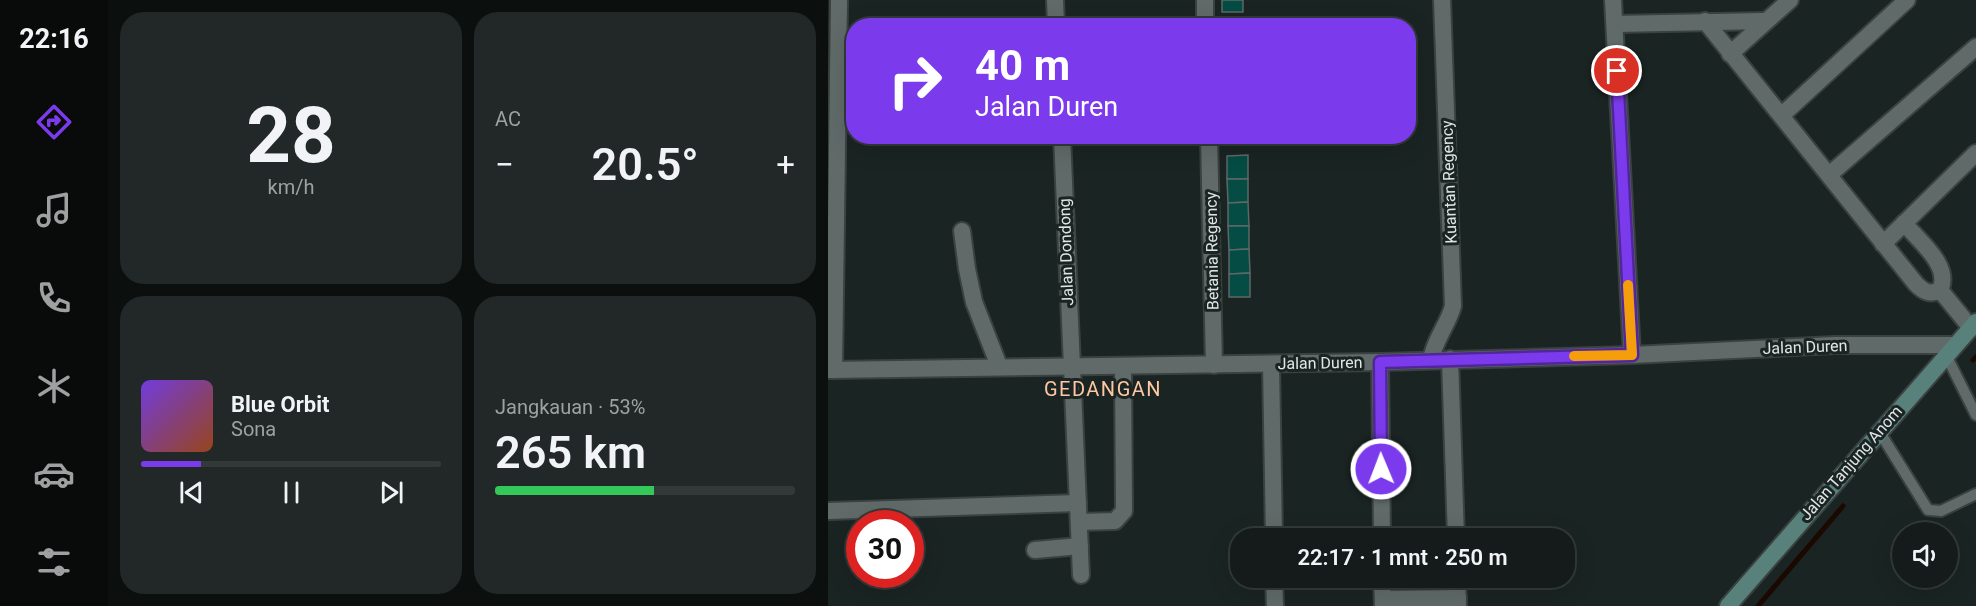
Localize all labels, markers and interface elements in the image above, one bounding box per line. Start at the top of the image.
text: 22:16 [19,23,89,55]
text: 40 m [975,41,1070,90]
icon: right [876,42,954,120]
pin [1591,45,1642,96]
icon: arrive [1600,54,1633,87]
text: 28 [246,90,336,181]
text: Jalan Duren [975,91,1118,123]
icon: directions [33,101,75,143]
text: AC [495,107,521,131]
street label: Kuantan Regency [1437,120,1461,244]
text: 20.5° [591,138,699,191]
text: − [495,145,514,184]
text: + [776,145,795,184]
text: km/h [268,175,314,199]
icon: music [33,189,75,231]
street label: Betania Regency [1201,191,1223,310]
street label: Jalan Dondong [1055,198,1077,306]
icon: phone [33,277,75,319]
street label: Jalan Duren [1762,336,1848,358]
street label: Jalan Duren [1277,353,1363,373]
icon: climate [33,365,75,407]
district label: GEDANGAN [1044,377,1162,401]
text: Blue Orbit [231,392,329,417]
text: Jangkauan · 53% [495,395,645,419]
street label: Jalan Tanjung Anom [1796,402,1906,524]
text: Sona [231,417,276,441]
text: 265 km [495,426,646,479]
position arrow [1349,437,1413,501]
icon: car [33,453,75,495]
icon: previous [175,476,208,509]
icon: pause [275,476,308,509]
icon: next [375,476,408,509]
speed limit sign: 30 [846,510,924,588]
map controls [1892,522,1958,588]
button: sound [1892,522,1958,588]
icon: filters [33,541,75,583]
text: 22:17 · 1 mnt · 250 m [1297,545,1508,570]

